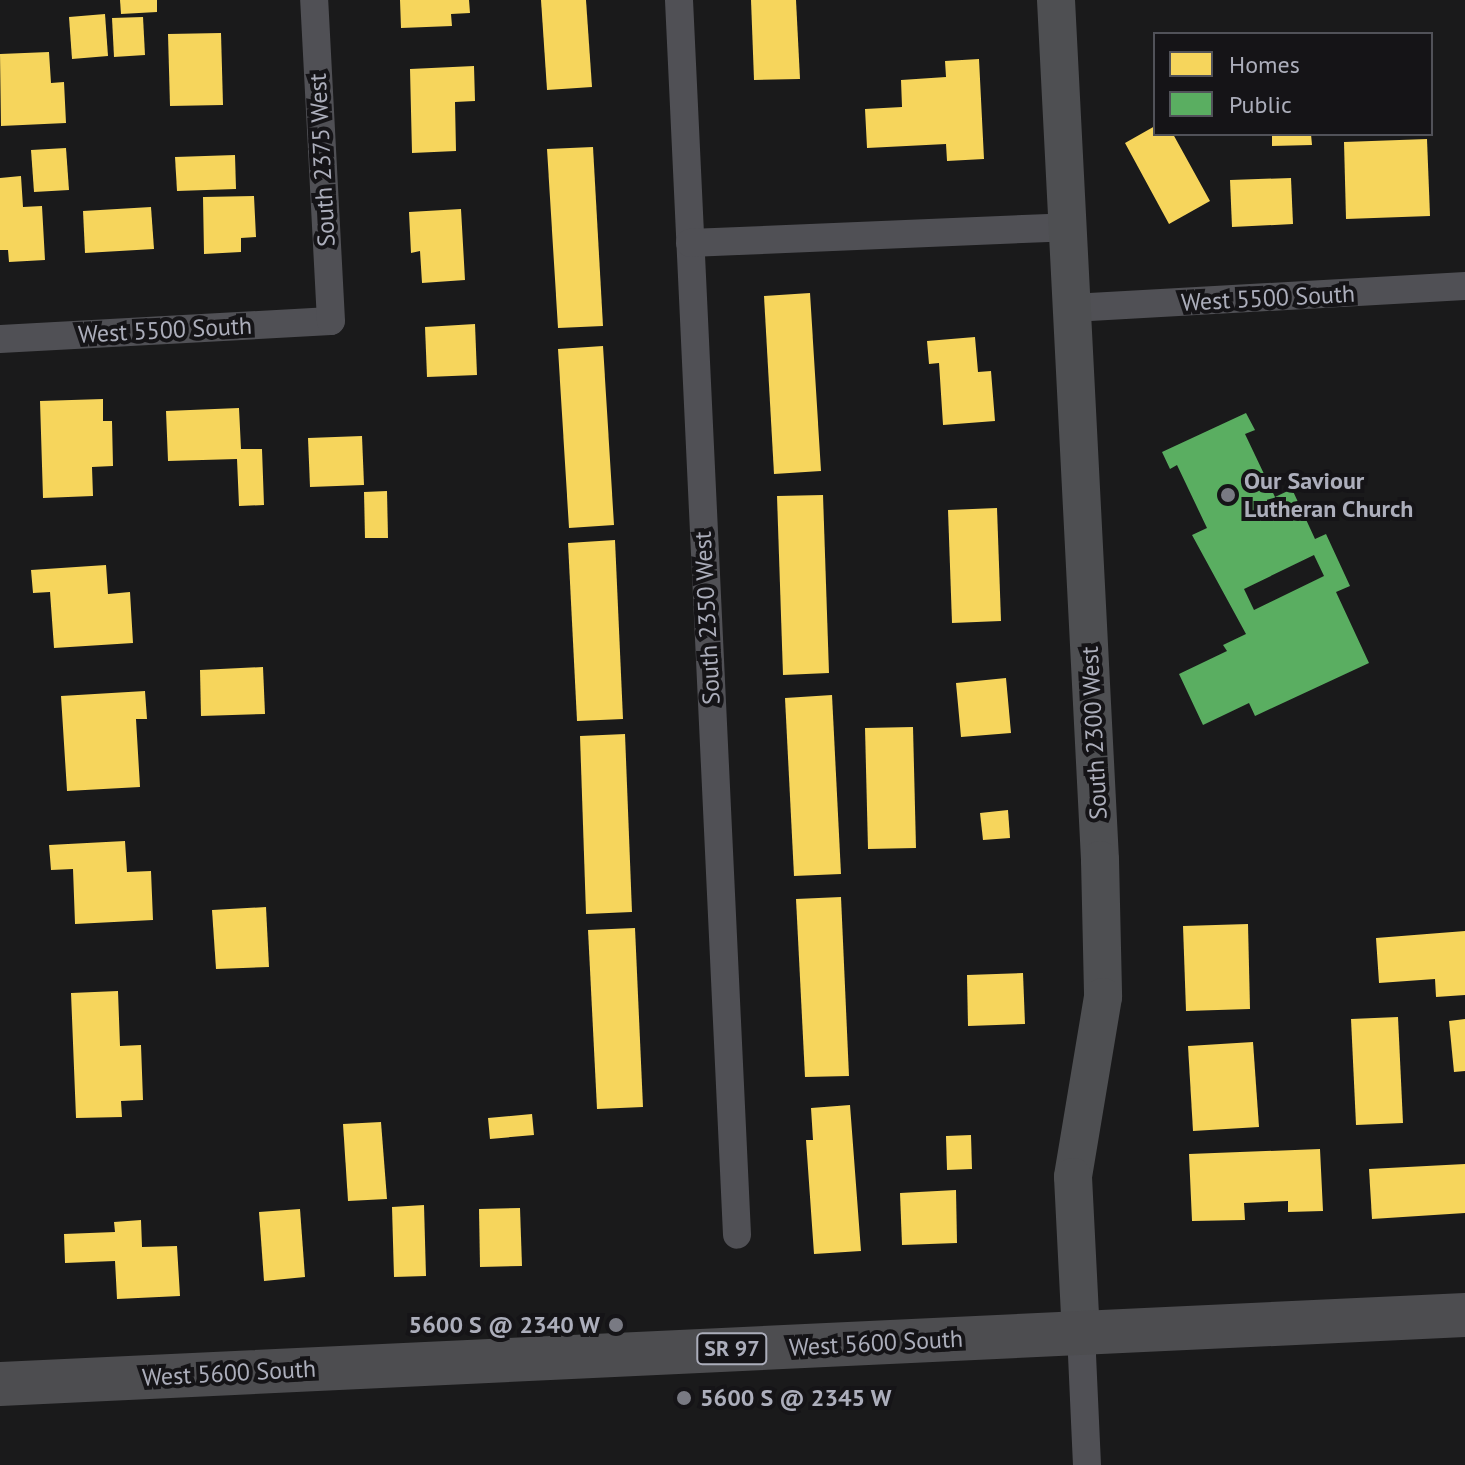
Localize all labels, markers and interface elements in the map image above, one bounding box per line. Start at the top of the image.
legend [1153,32,1433,136]
text: Homes [1229,49,1300,80]
street label: South 2375 West [303,72,341,248]
text: Public [1229,89,1292,120]
street label: West 5500 South [1180,279,1356,317]
street label: West 5500 South [77,311,253,349]
place label: Our Saviour Lutheran Church [1244,467,1414,523]
marker: Our Saviour Lutheran Church [1219,486,1237,504]
street label: South 2350 West [688,530,726,706]
street label: South 2300 West [1075,645,1113,821]
place label: 5600 S @ 2340 W [408,1311,600,1339]
marker: 5600 S @ 2340 W [607,1316,625,1334]
street label: West 5600 South [788,1324,964,1362]
road number: SR 97 [696,1331,768,1367]
street label: West 5600 South [141,1354,317,1392]
place label: 5600 S @ 2345 W [700,1384,892,1412]
marker: 5600 S @ 2345 W [675,1389,693,1407]

